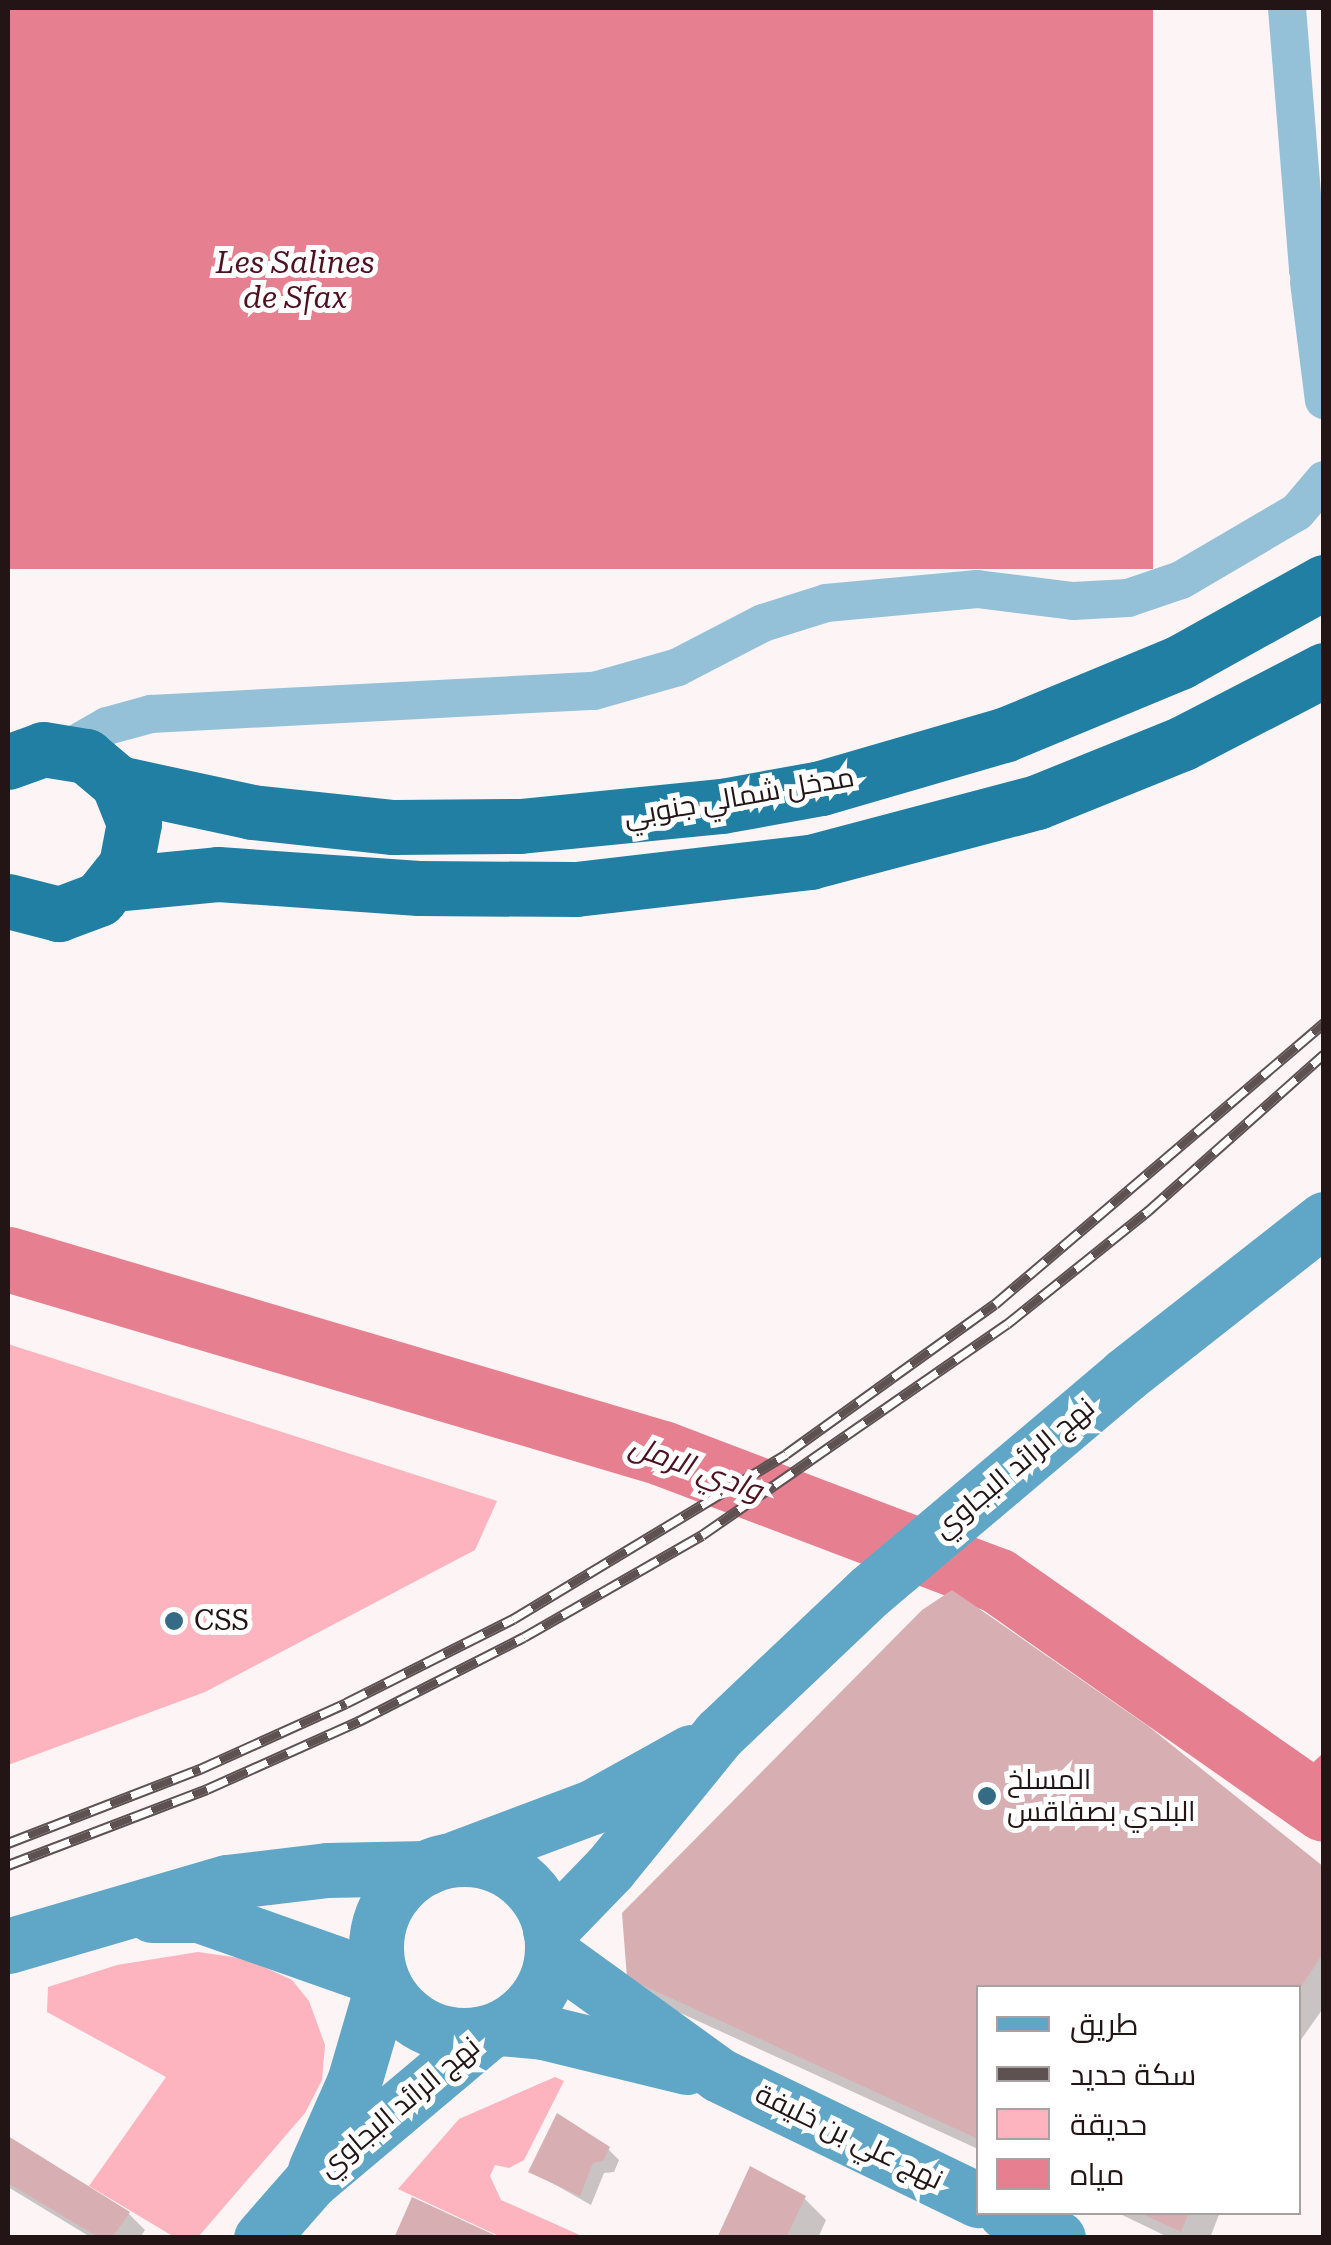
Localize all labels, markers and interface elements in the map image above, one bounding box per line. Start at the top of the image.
water label: Les Salines de Sfax [216,245,374,316]
street label: مدخل شمالي جنوبي [621,760,857,834]
street label: نهج الرائد البجاوي [926,1391,1102,1545]
water label: وادي الرمل [625,1427,767,1509]
place label: CSS [194,1604,249,1638]
marker: CSS [163,1610,185,1632]
place label: المسلخ البلدي بصفاقس [1007,1763,1196,1829]
marker: المسلخ البلدي بصفاقس [976,1785,998,1807]
legend [976,1985,1301,2215]
text: طريق [1070,2007,1139,2042]
street label: نهج الرائد البجاوي [311,2030,487,2184]
text: سكة حديد [1070,2057,1196,2092]
street label: نهج علي بن خليفة [750,2077,948,2197]
text: حديقة [1070,2107,1147,2142]
text: مياه [1070,2157,1124,2192]

